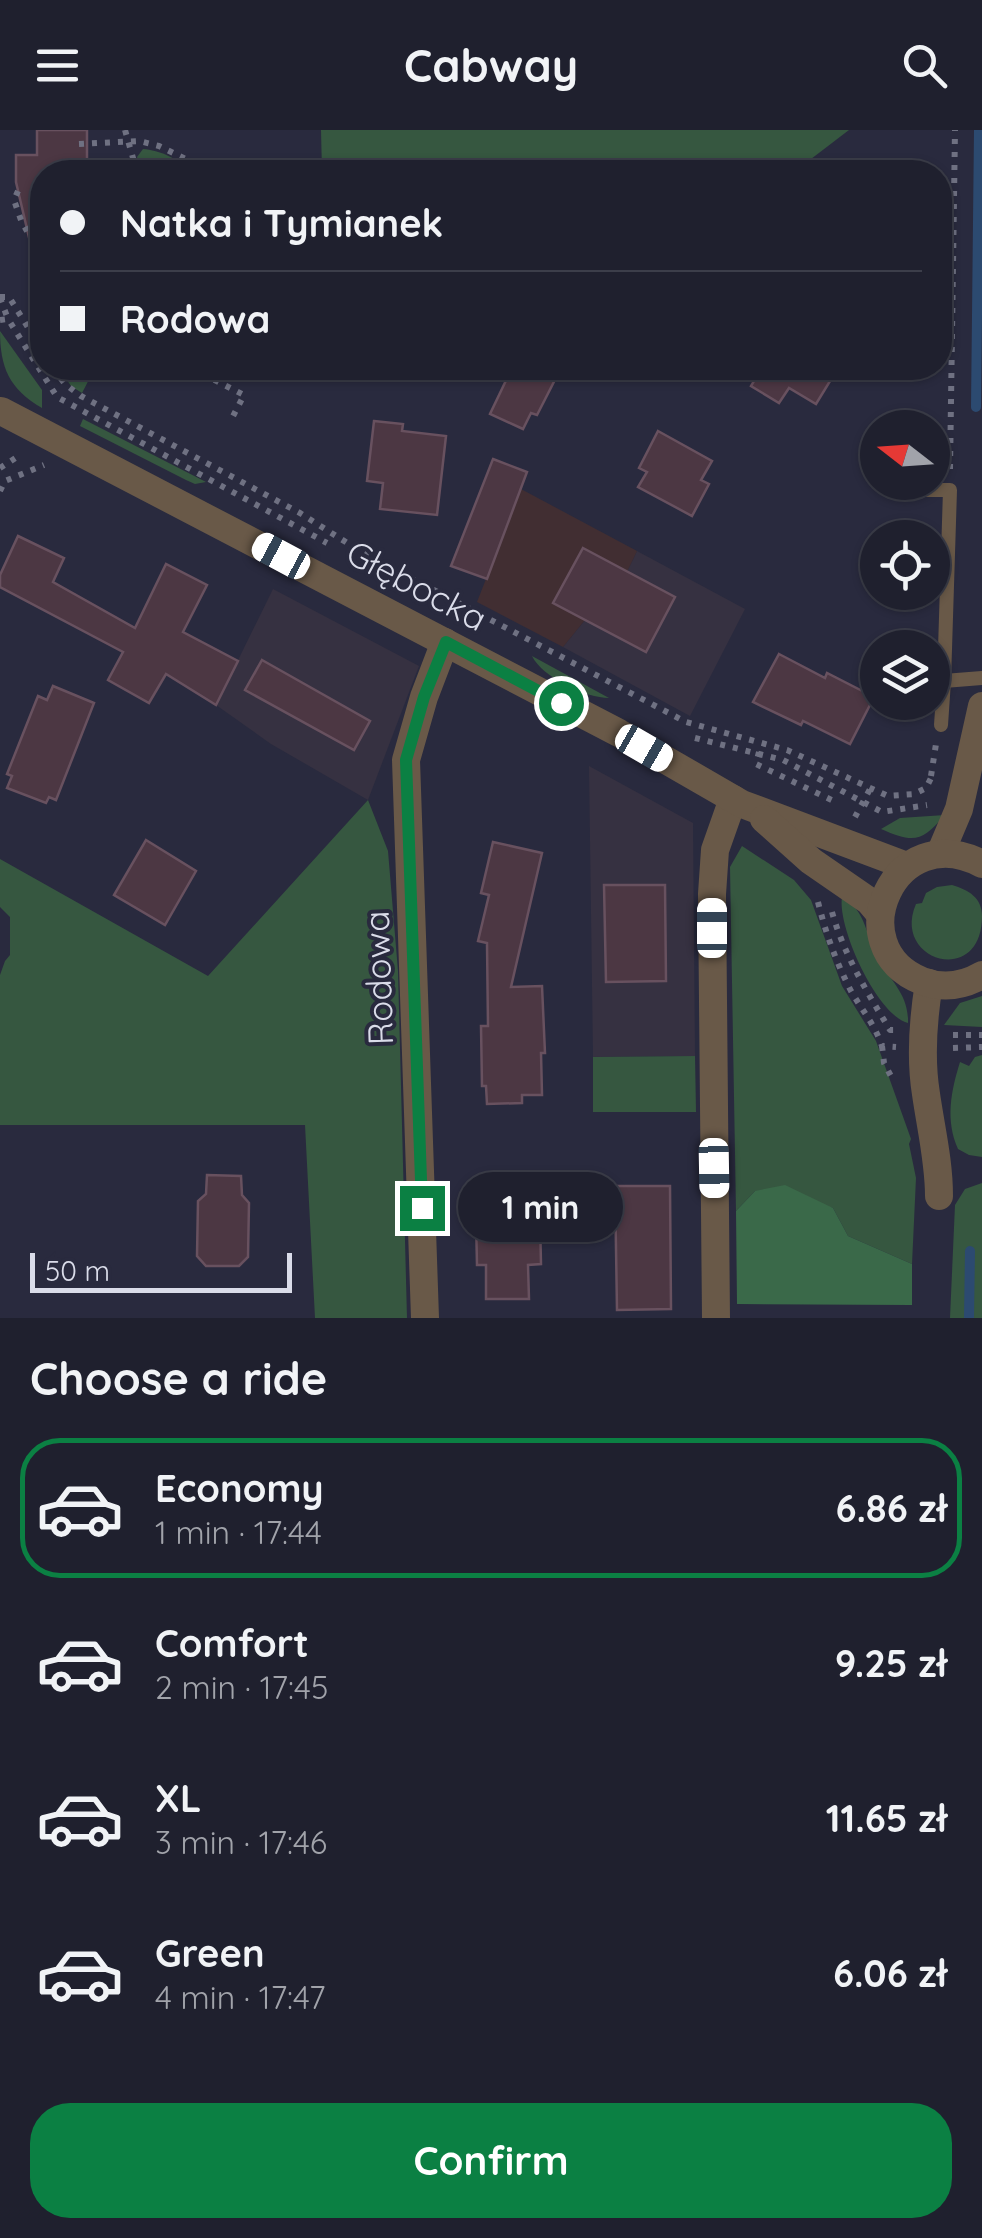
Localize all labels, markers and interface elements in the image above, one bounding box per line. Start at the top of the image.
text: Cabway [404,37,578,93]
icon: menu [30,38,85,93]
icon: search [897,38,952,93]
text: Natka i Tymianek [120,199,443,247]
text: Rodowa [120,295,270,343]
north arrow [860,410,950,500]
map controls [860,410,950,720]
button: locate [860,520,950,610]
car [247,529,315,583]
street label: Głębocka [339,530,495,640]
button: layers [860,630,950,720]
route start [539,681,584,726]
car [611,720,677,776]
car [697,898,727,958]
street label: Rodowa [354,910,402,1046]
car [698,1138,730,1198]
callout: 1 min [457,1173,622,1243]
route end [400,1186,445,1231]
text: 1 min [502,1187,579,1227]
scale bar [30,1248,292,1292]
text: 50 m [45,1253,110,1288]
text: Choose a ride [30,1350,327,1406]
icon: car [35,1463,125,1553]
text: Economy [155,1464,324,1512]
text: 6.86 zł [835,1484,947,1532]
text: 1 min · 17:44 [155,1512,322,1552]
icon: car [35,1618,125,1708]
text: Comfort [155,1619,309,1667]
text: 9.25 zł [835,1639,947,1687]
text: 2 min · 17:45 [155,1667,329,1707]
icon: car [35,1773,125,1863]
text: XL [155,1774,201,1822]
text: 11.65 zł [826,1794,947,1842]
text: 3 min · 17:46 [155,1822,327,1862]
icon: car [35,1928,125,2018]
text: Green [155,1929,265,1977]
text: 6.06 zł [833,1949,947,1997]
text: 4 min · 17:47 [155,1977,325,2017]
button: Confirm [30,2103,952,2218]

